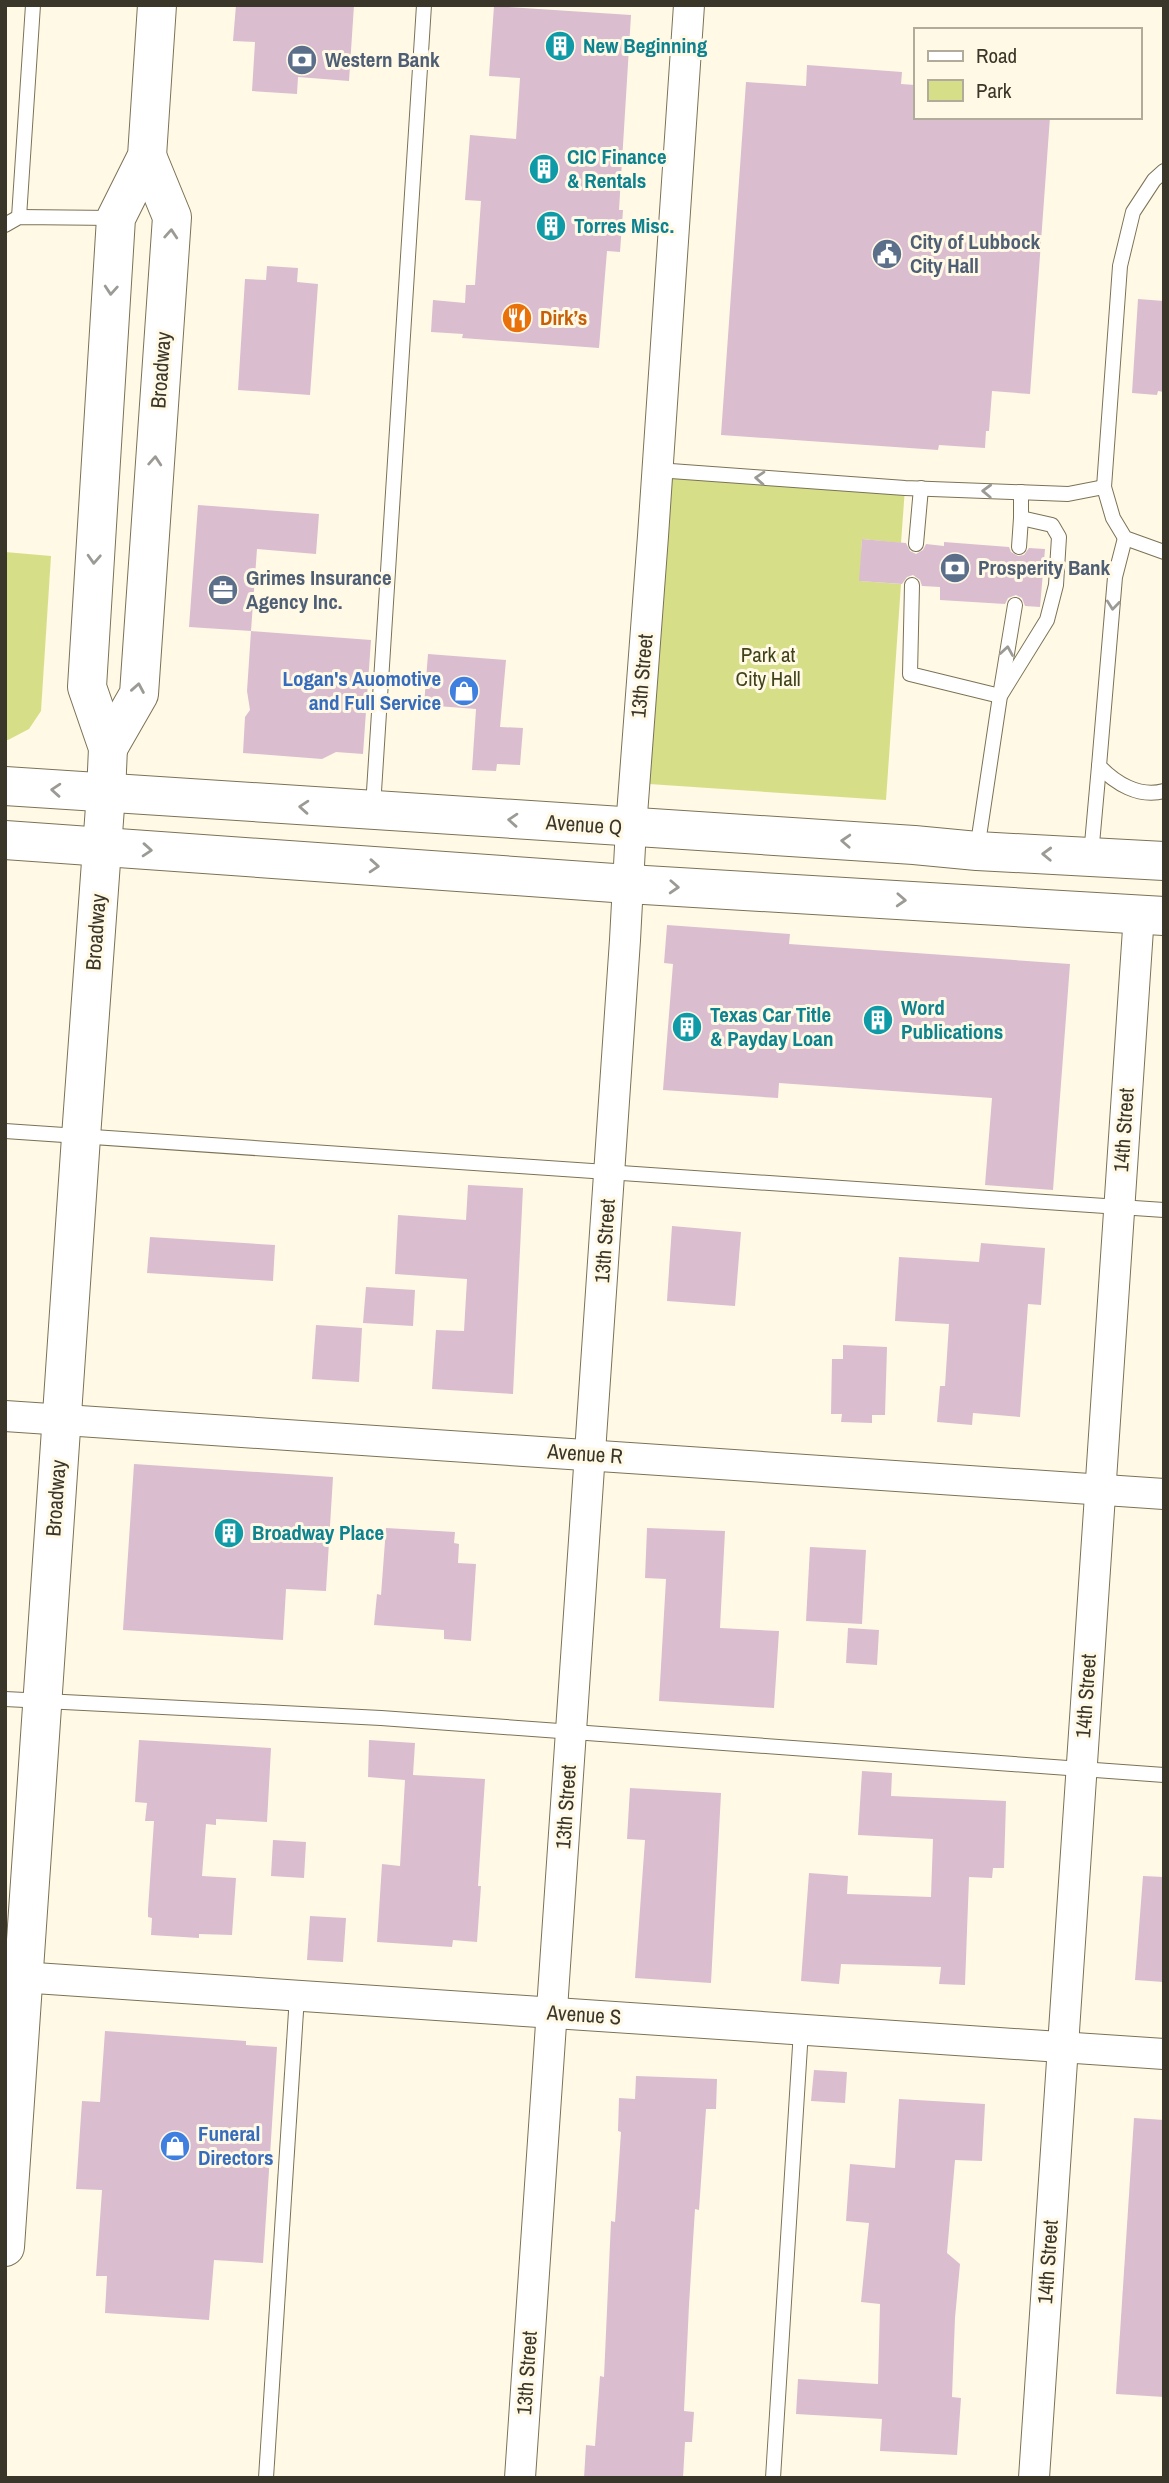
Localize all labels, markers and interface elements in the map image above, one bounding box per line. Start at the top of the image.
legend [914,28,1141,119]
building icon: New Beginning [543,29,577,63]
place label: New Beginning [583,31,708,60]
text: Road [976,41,1017,70]
bank icon: Western Bank [285,43,319,77]
place label: Western Bank [325,45,440,74]
text: Park [976,76,1012,105]
place label: CIC Finance & Rentals [567,142,667,195]
building icon: CIC Finance & Rentals [527,152,561,186]
building icon: Torres Misc. [534,209,568,243]
place label: Torres Misc. [574,211,674,240]
place label: City of Lubbock City Hall [910,227,1041,280]
one-way arrow [163,228,178,239]
public building icon: City of Lubbock City Hall [870,237,904,271]
one-way arrow [104,284,119,295]
restaurant icon: Dirk’s [500,301,534,335]
place label: Dirk’s [540,303,587,332]
street label: Broadway [143,330,178,409]
one-way arrow [147,455,162,466]
one-way arrow [754,470,765,485]
one-way arrow [981,483,992,498]
bank icon: Prosperity Bank [938,551,972,585]
one-way arrow [87,553,102,564]
place label: Prosperity Bank [978,553,1110,582]
place label: Grimes Insurance Agency Inc. [246,563,392,616]
office icon: Grimes Insurance Agency Inc. [206,573,240,607]
one-way arrow [1105,599,1120,611]
street label: 13th Street [623,633,660,719]
park label: Park at City Hall [735,640,801,693]
one-way arrow [999,645,1014,657]
place label: Logan's Auomotive and Full Service [283,664,441,717]
shop icon: Logan's Auomotive and Full Service [447,674,481,708]
one-way arrow [130,682,145,693]
one-way arrow [50,783,61,798]
one-way arrow [298,800,309,815]
street label: Avenue Q [544,807,623,842]
one-way arrow [508,813,519,828]
one-way arrow [841,833,852,848]
one-way arrow [141,843,152,858]
one-way arrow [1041,846,1051,862]
one-way arrow [368,858,379,873]
one-way arrow [669,879,680,894]
street label: Broadway [78,892,113,971]
one-way arrow [896,892,907,907]
place label: Word Publications [901,993,1003,1046]
place label: Texas Car Title & Payday Loan [710,1000,833,1053]
building icon: Word Publications [861,1003,895,1037]
building icon: Texas Car Title & Payday Loan [670,1010,704,1044]
street label: 14th Street [1106,1087,1141,1173]
street label: 13th Street [587,1198,622,1284]
street label: Avenue R [545,1436,624,1471]
street label: Broadway [38,1458,73,1537]
building icon: Broadway Place [212,1516,246,1550]
place label: Broadway Place [252,1518,384,1547]
street label: 14th Street [1068,1653,1103,1739]
street label: 13th Street [548,1764,583,1850]
street label: Avenue S [545,1997,622,2032]
place label: Funeral Directors [198,2119,274,2172]
shop icon: Funeral Directors [158,2129,192,2163]
street label: 14th Street [1030,2219,1065,2305]
street label: 13th Street [509,2330,544,2416]

